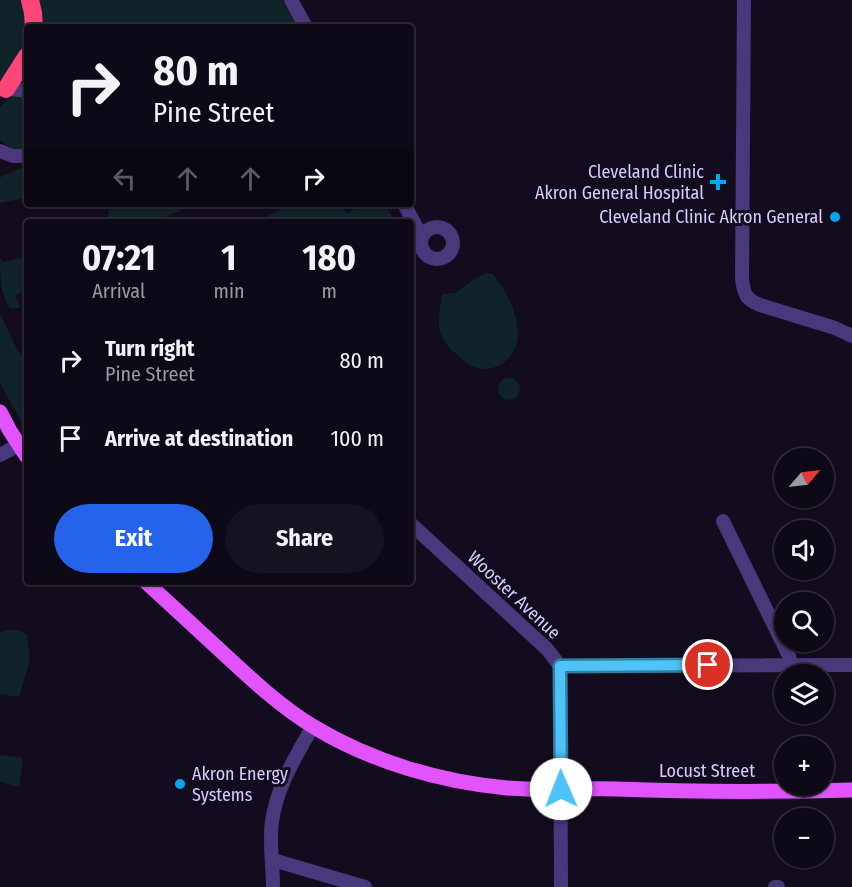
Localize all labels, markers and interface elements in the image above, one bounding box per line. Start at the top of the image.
text: 80 m [153,46,239,96]
icon: right [54,48,132,126]
text: Pine Street [153,97,274,129]
place label: Cleveland Clinic Akron General Hospital [535,161,704,204]
icon: left [108,162,141,195]
icon: ahead [171,162,204,195]
icon: ahead [234,162,267,195]
icon: right [297,162,330,195]
marker: Cleveland Clinic Akron General Hospital [709,173,727,191]
place label: Cleveland Clinic Akron General [599,206,823,228]
marker: Cleveland Clinic Akron General [828,210,842,224]
text: 07:21 [82,236,156,280]
text: 1 [221,236,237,280]
text: 180 [302,236,356,280]
text: Arrival [92,279,145,303]
text: min [214,279,244,303]
text: m [322,279,337,303]
text: Turn right [105,335,194,362]
icon: right [54,344,87,377]
text: 80 m [339,347,384,374]
text: Pine Street [105,362,195,386]
icon: arrive [54,422,87,455]
text: Arrive at destination [105,425,293,452]
text: 100 m [330,425,384,452]
north arrow [774,448,834,508]
map controls [774,448,834,868]
button: Exit [54,504,213,573]
button: Share [225,504,384,573]
button: sound [774,520,834,580]
street label: Wooster Avenue [463,546,565,644]
button: search [774,592,834,652]
pin [682,639,733,690]
icon: arrive [691,648,724,681]
button: layers [774,664,834,724]
button: + [774,736,834,796]
position arrow [529,757,593,821]
street label: Locust Street [659,760,755,782]
place label: Akron Energy Systems [192,763,288,806]
marker: Akron Energy Systems [173,777,187,791]
button: − [774,808,834,868]

